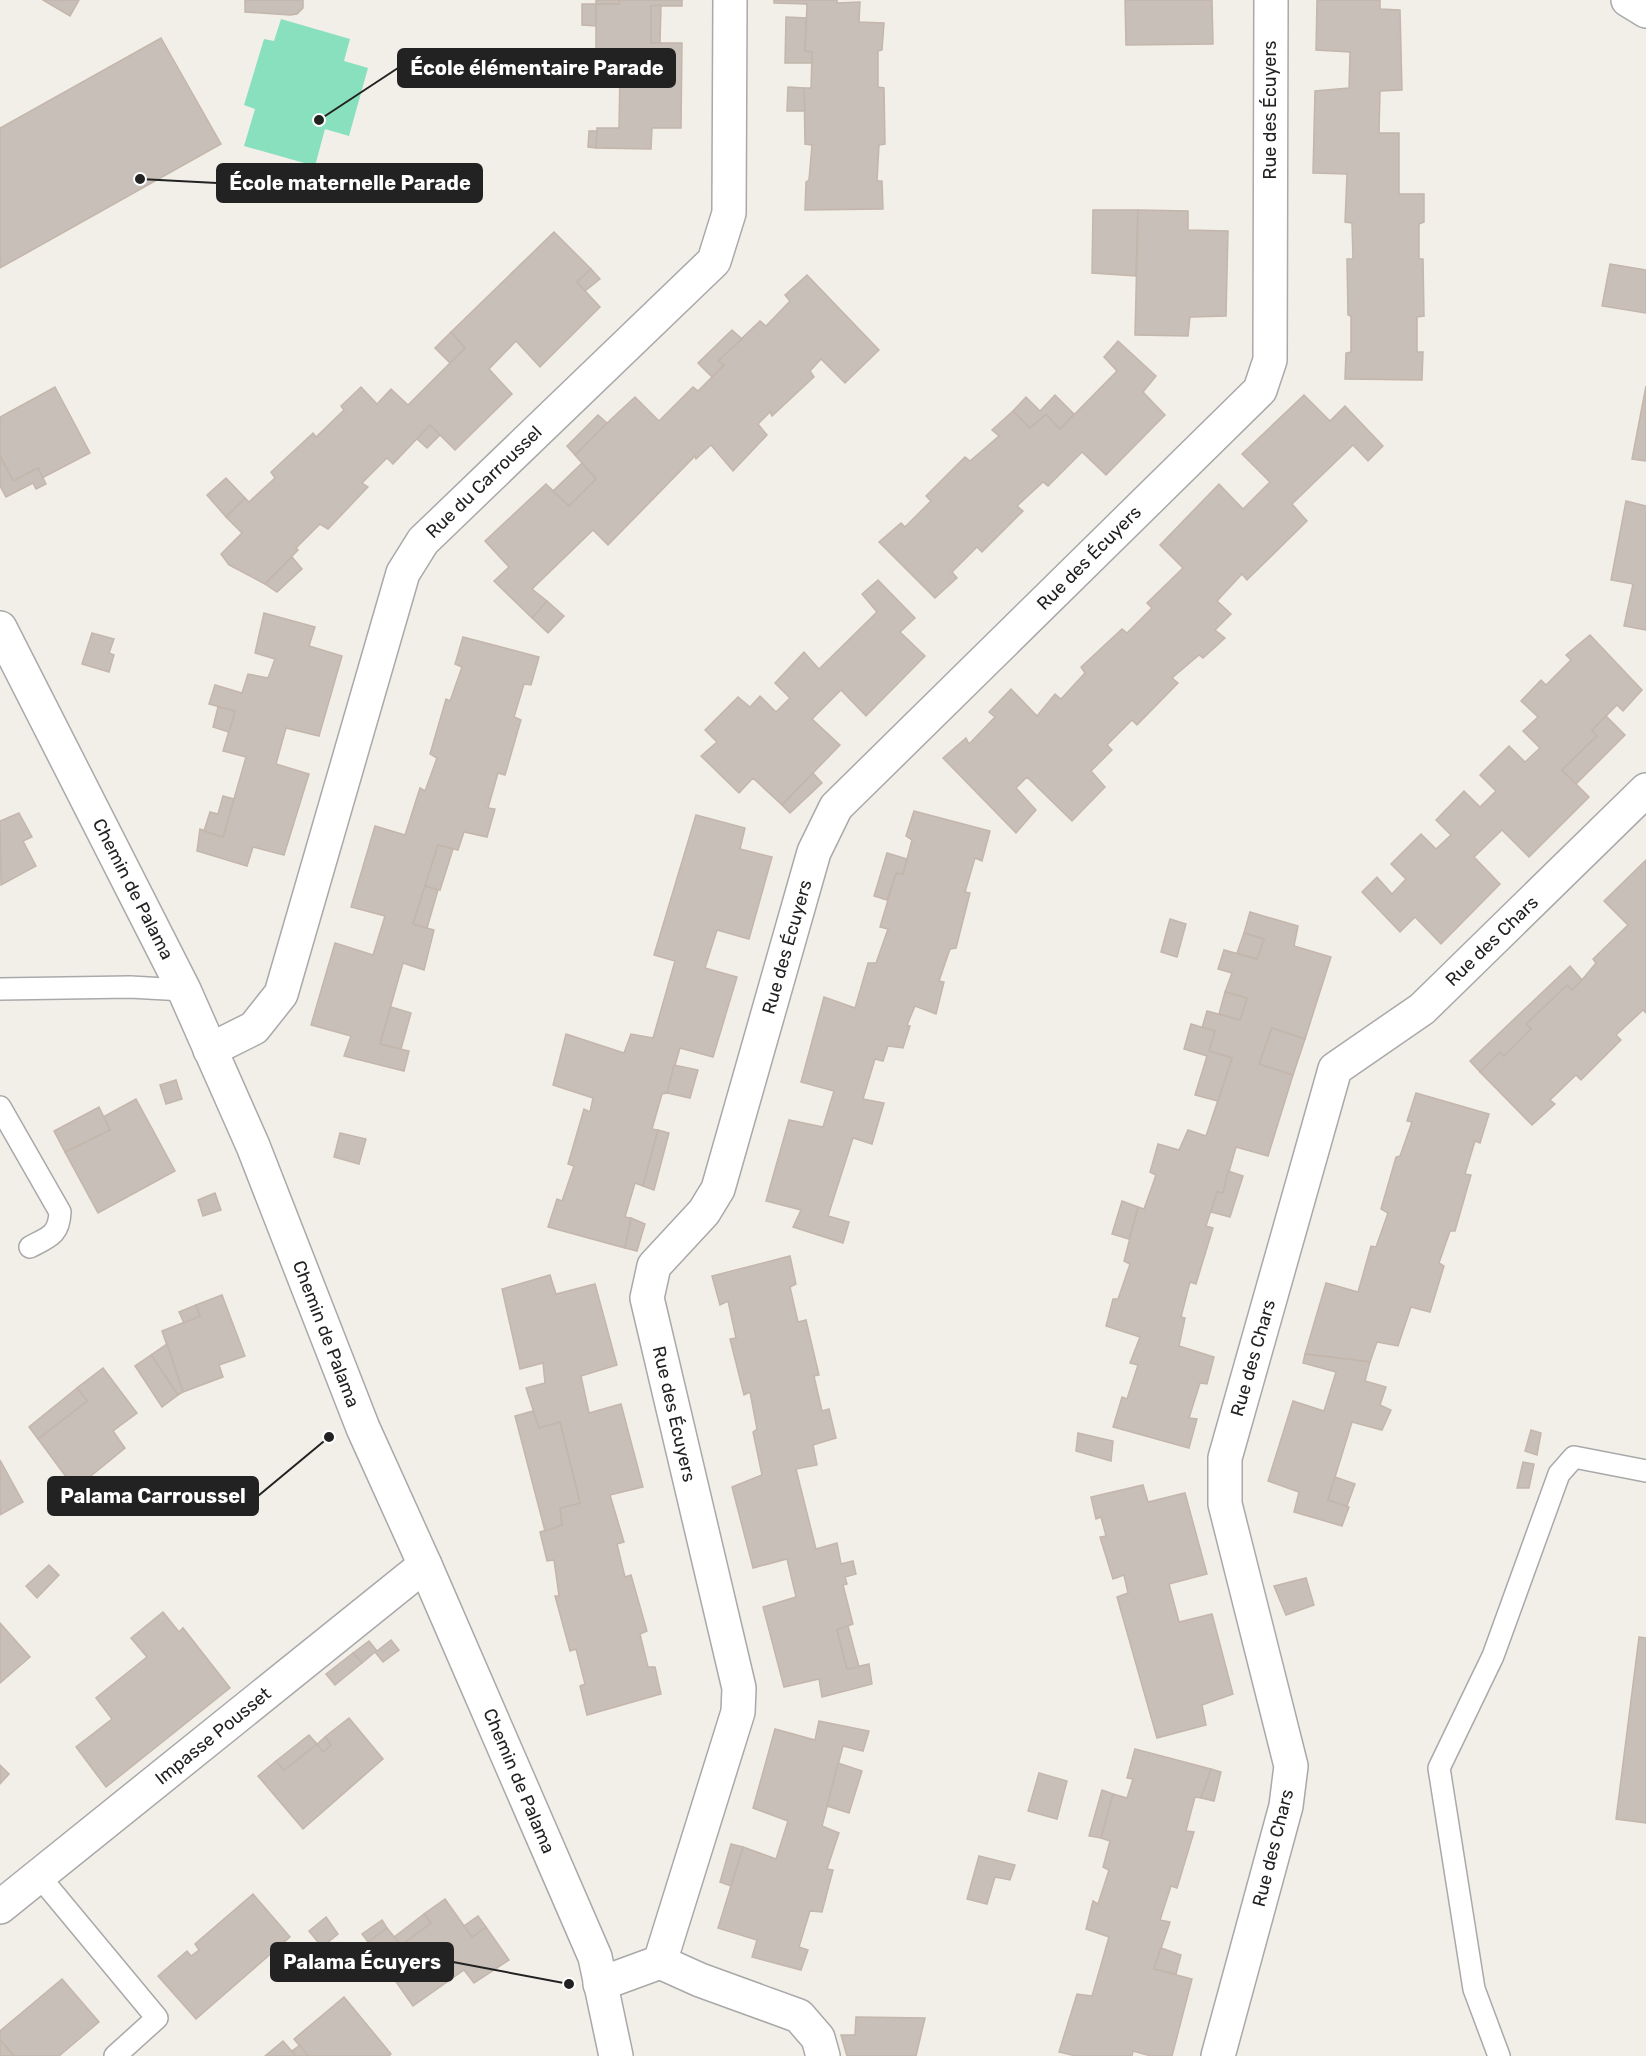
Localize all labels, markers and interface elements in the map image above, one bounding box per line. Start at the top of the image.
street label: Rue des Écuyers [1259,41,1281,179]
callout: École élémentaire Parade [398,49,675,87]
text: École élémentaire Parade [410,56,664,80]
callout: École maternelle Parade [217,164,482,202]
text: École maternelle Parade [229,171,471,195]
street label: Rue du Carroussel [422,421,546,543]
street label: Rue des Écuyers [1032,501,1146,615]
street label: Chemin de Palama [88,815,178,963]
street label: Rue des Écuyers [757,877,817,1017]
street label: Rue des Chars [1441,891,1543,991]
street label: Chemin de Palama [288,1257,364,1411]
street label: Rue des Chars [1226,1297,1280,1419]
street label: Rue des Écuyers [648,1344,700,1484]
callout: Palama Carroussel [48,1477,258,1515]
text: Palama Carroussel [60,1484,246,1508]
street label: Impasse Pousset [151,1683,275,1789]
street label: Chemin de Palama [478,1705,560,1857]
street label: Rue des Chars [1248,1787,1298,1909]
callout: Palama Écuyers [271,1943,453,1981]
text: Palama Écuyers [283,1950,441,1974]

